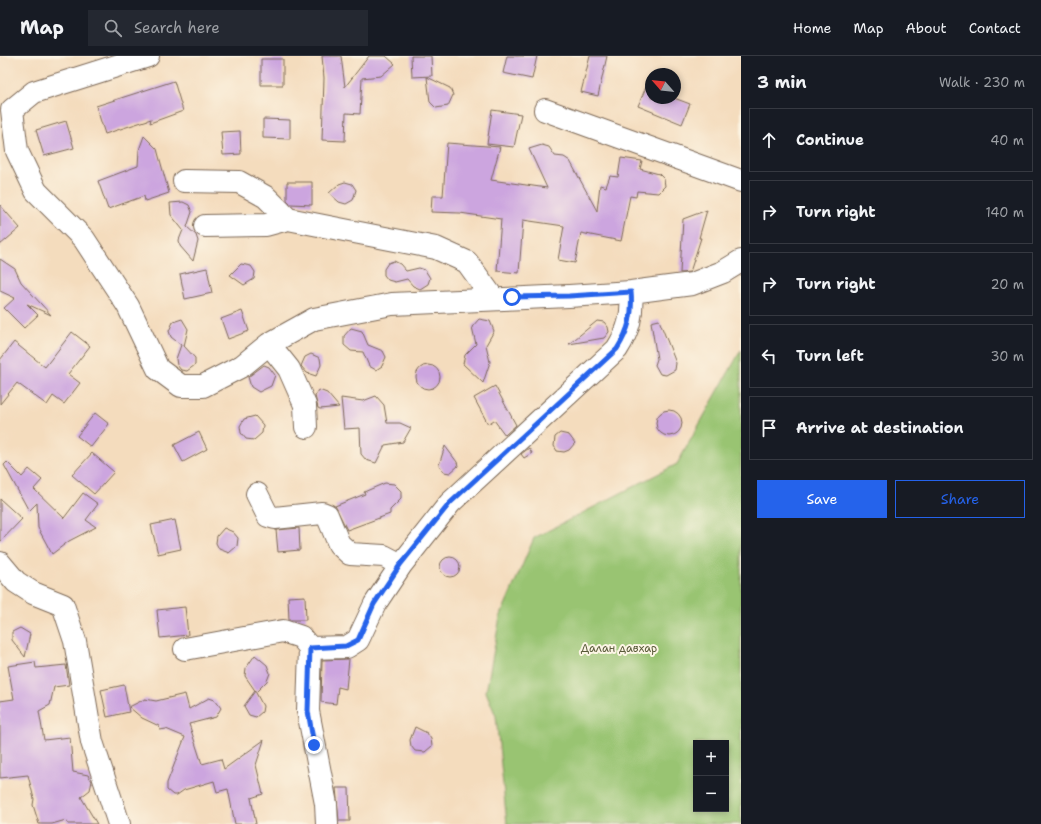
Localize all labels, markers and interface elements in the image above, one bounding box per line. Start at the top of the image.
search box [88,10,368,46]
text: Map [20,15,64,40]
icon: search [102,17,124,39]
text: Search here [134,18,220,38]
text: Home [793,19,832,37]
text: Map [854,19,884,37]
text: About [906,19,947,37]
text: Contact [969,19,1021,37]
north arrow [645,68,681,104]
text: 3 min [757,71,807,93]
text: Walk · 230 m [939,74,1025,91]
icon: ahead [758,129,780,151]
text: Continue [796,130,864,150]
text: 40 m [990,132,1024,149]
icon: right [758,201,780,223]
text: Turn right [796,202,876,222]
text: 140 m [985,204,1024,221]
icon: right [758,273,780,295]
text: Turn right [796,274,876,294]
text: 20 m [991,276,1024,293]
route start [503,288,521,306]
icon: left [758,345,780,367]
text: Turn left [796,346,864,366]
text: 30 m [990,348,1024,365]
icon: arrive [758,417,780,439]
text: Arrive at destination [796,418,964,438]
button: Save [757,480,887,518]
button: Share [895,480,1025,518]
park label: Далан давхар [581,641,657,656]
route end [305,736,323,754]
map controls [693,740,729,812]
button: + [693,740,729,776]
button: − [693,776,729,812]

